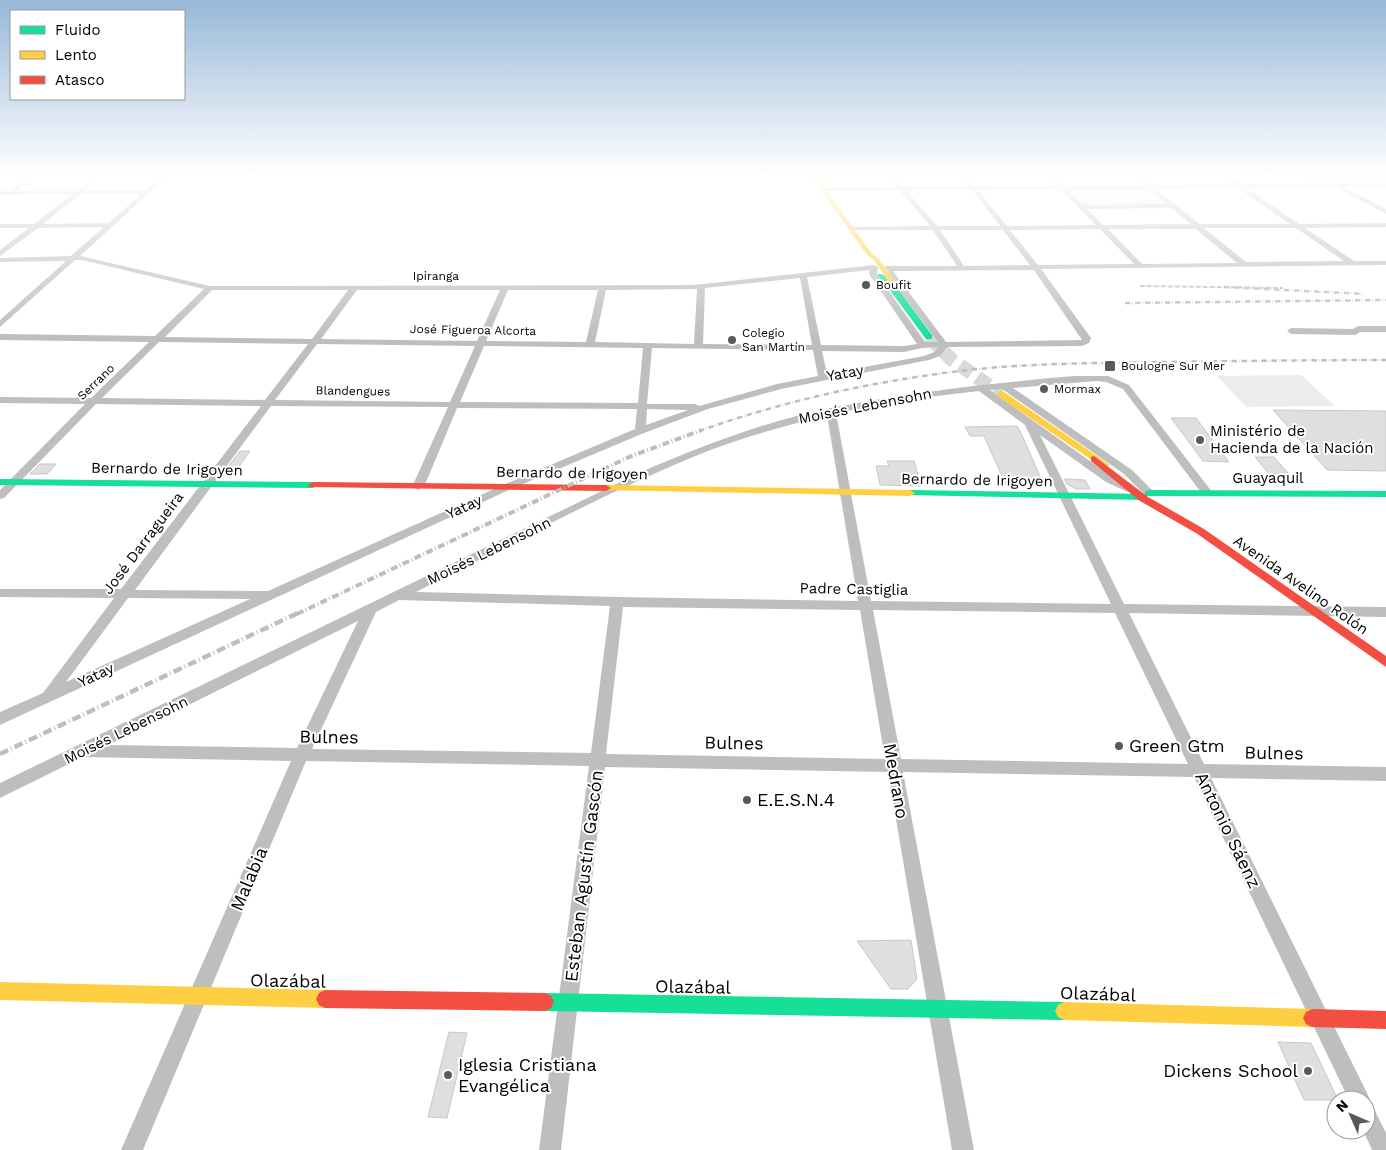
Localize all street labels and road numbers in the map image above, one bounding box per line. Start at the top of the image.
street label: Ipiranga [413,269,459,283]
street label: José Figueroa Alcorta [410,322,536,338]
street label: Serrano [75,361,117,403]
street label: Yatay [825,361,865,385]
street label: Blandengues [316,383,390,399]
street label: Moisés Lebensohn [797,384,933,428]
street label: Bernardo de Irigoyen [91,459,243,479]
street label: Bernardo de Irigoyen [496,463,648,483]
street label: Guayaquil [1232,469,1304,487]
street label: Bernardo de Irigoyen [901,470,1053,490]
street label: José Darragueira [99,488,188,598]
street label: Yatay [443,491,485,523]
street label: Moisés Lebensohn [424,513,554,589]
street label: Avenida Avelino Rolón [1230,532,1372,638]
street label: Padre Castiglia [799,579,909,599]
street label: Yatay [75,659,117,691]
street label: Moisés Lebensohn [61,692,191,768]
street label: Bulnes [299,725,359,748]
street label: Bulnes [704,731,764,754]
street label: Bulnes [1244,741,1304,764]
street label: Medrano [880,742,913,820]
street label: Antonio Sáenz [1191,768,1266,891]
street label: Esteban Agustín Gascón [560,769,607,983]
street label: Malabia [226,844,271,914]
street label: Olazábal [250,969,327,992]
street label: Olazábal [655,975,732,998]
street label: Olazábal [1060,982,1137,1005]

